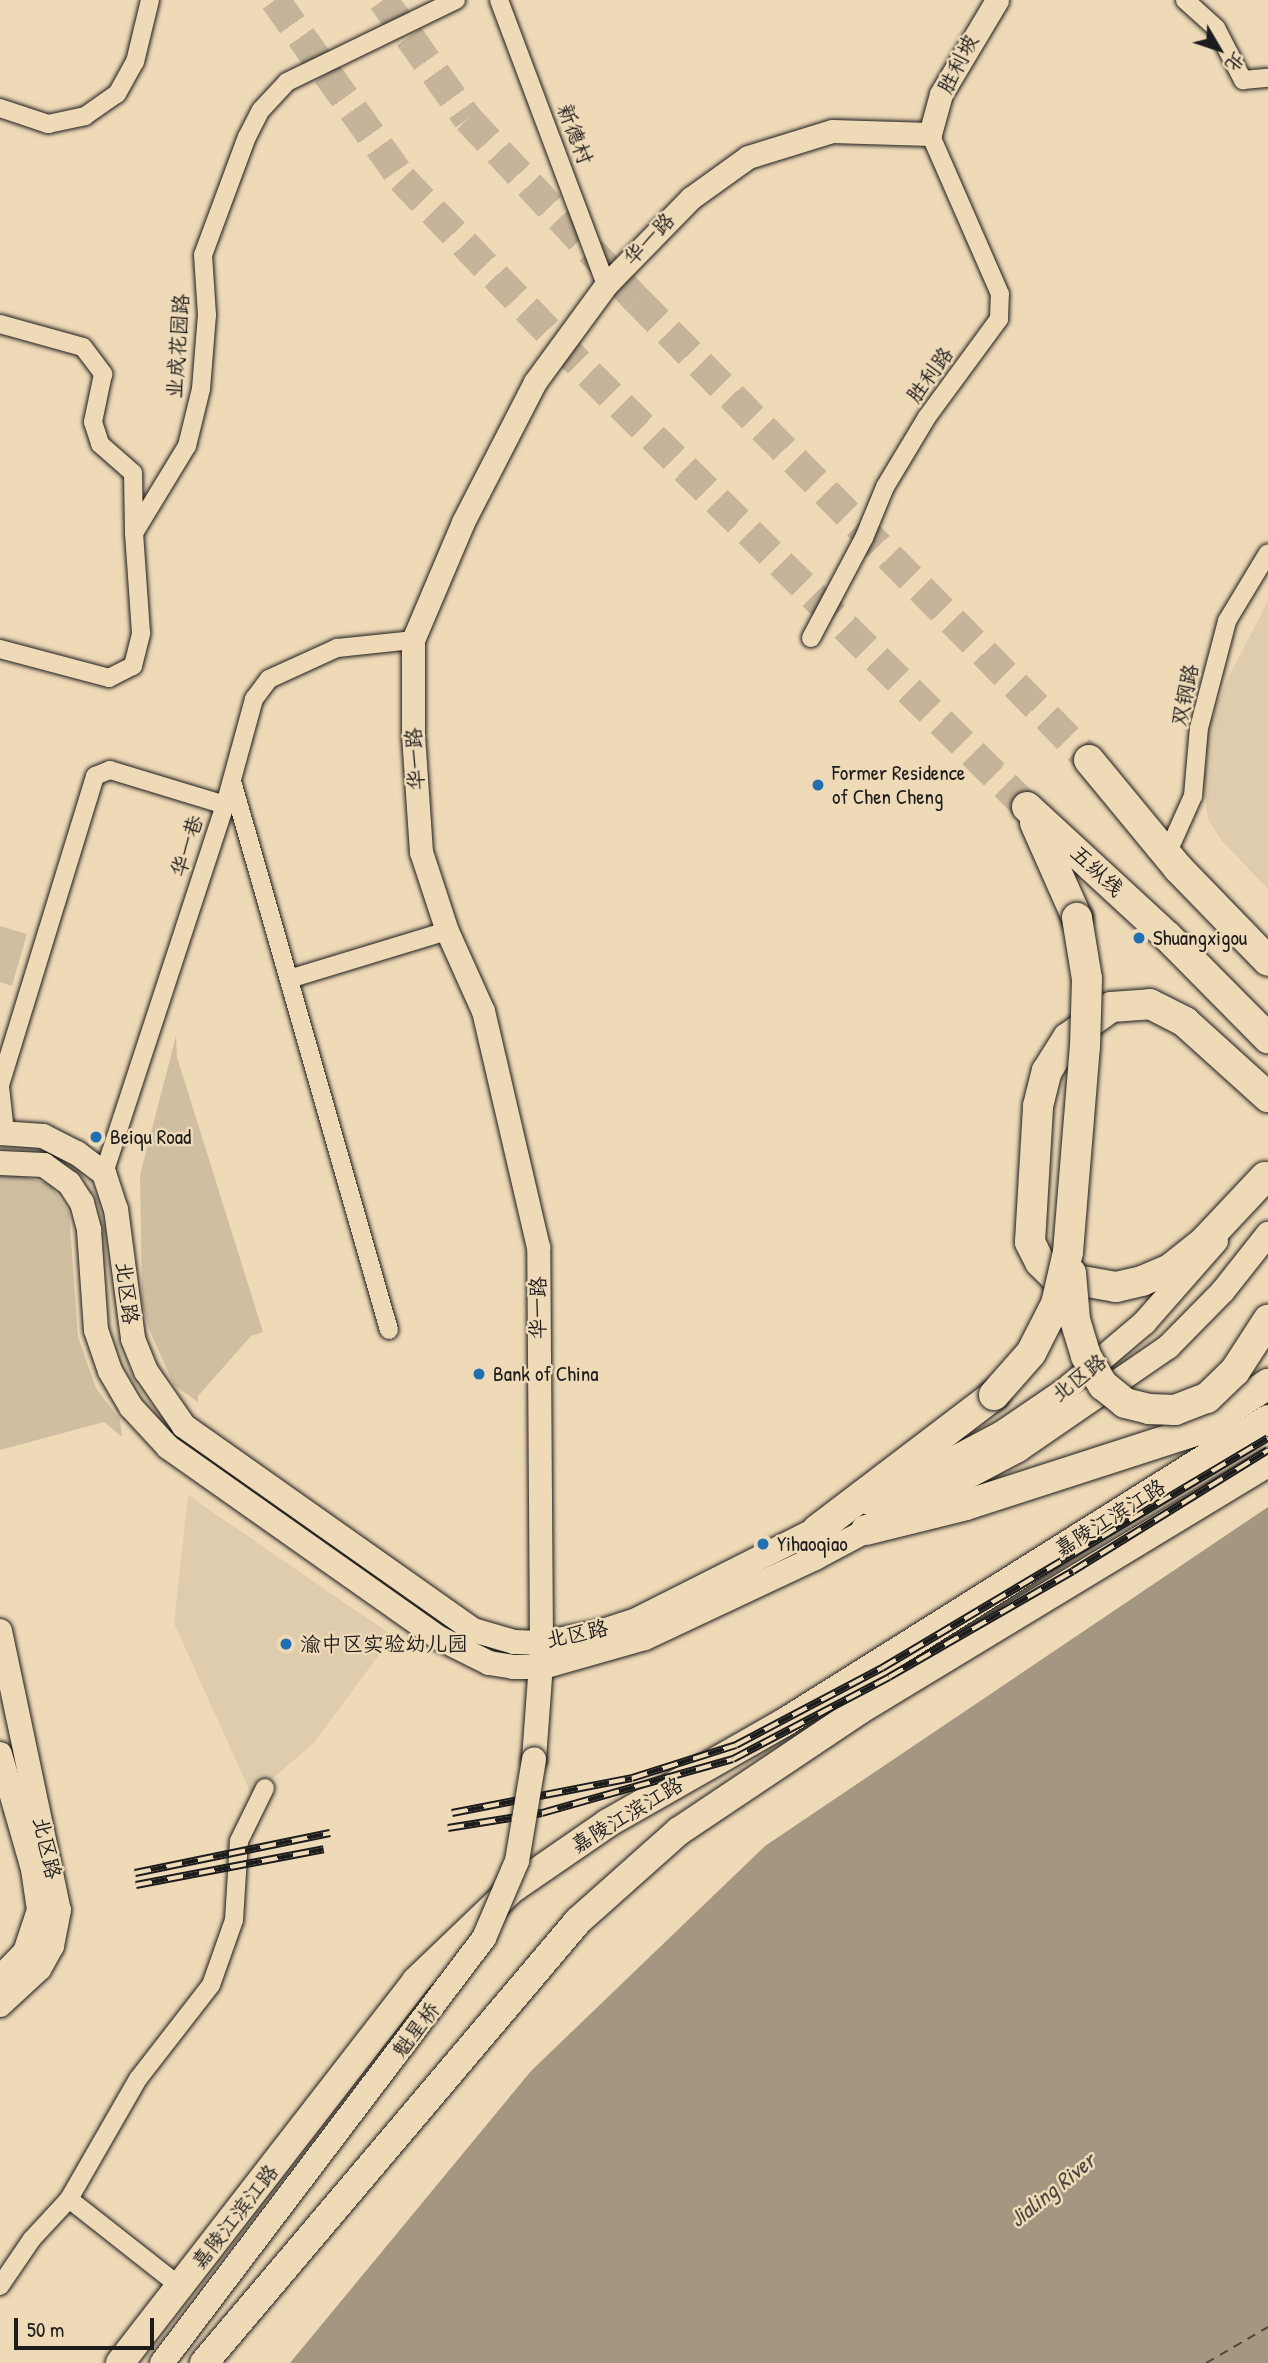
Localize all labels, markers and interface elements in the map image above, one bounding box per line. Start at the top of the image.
north arrow [1184,14,1254,84]
street label: 胜利坡 [932,30,984,98]
text: 北 [1219,47,1251,78]
street label: 新德村 [552,100,598,168]
street label: 华一路 [618,208,680,270]
street label: 业成花园路 [162,293,194,399]
street label: 胜利路 [901,342,959,408]
street label: 双钢路 [1166,662,1204,728]
street label: 华一路 [401,727,429,791]
place label: Former Residence of Chen Cheng [832,760,965,810]
marker: Former Residence of Chen Cheng [810,777,826,793]
street label: 华一巷 [165,812,209,880]
street label: 五纵线 [1065,840,1129,902]
place label: Shuangxigou [1153,925,1247,951]
marker: Shuangxigou [1131,930,1147,946]
place label: Beiqu Road [110,1124,191,1150]
marker: Beiqu Road [88,1129,104,1145]
street label: 北区路 [111,1260,143,1326]
street label: 华一路 [525,1276,551,1340]
street label: 北区路 [1046,1349,1112,1407]
place label: Bank of China [493,1361,599,1387]
marker: Bank of China [471,1366,487,1382]
street label: 嘉陵江滨江路 [1050,1474,1170,1562]
place label: Yihaoqiao [777,1531,848,1557]
marker: Yihaoqiao [755,1536,771,1552]
street label: 北区路 [544,1615,610,1653]
place label: 渝中区实验幼儿园 [300,1631,468,1657]
marker: 渝中区实验幼儿园 [278,1636,294,1652]
street label: 嘉陵江滨江路 [567,1772,687,1858]
street label: 北区路 [28,1814,66,1882]
street label: 魁星桥 [387,1997,445,2063]
water label: Jialing River [1003,2147,1101,2233]
street label: 嘉陵江滨江路 [186,2160,284,2274]
scale bar [18,2304,158,2348]
text: 50 m [27,2315,64,2344]

